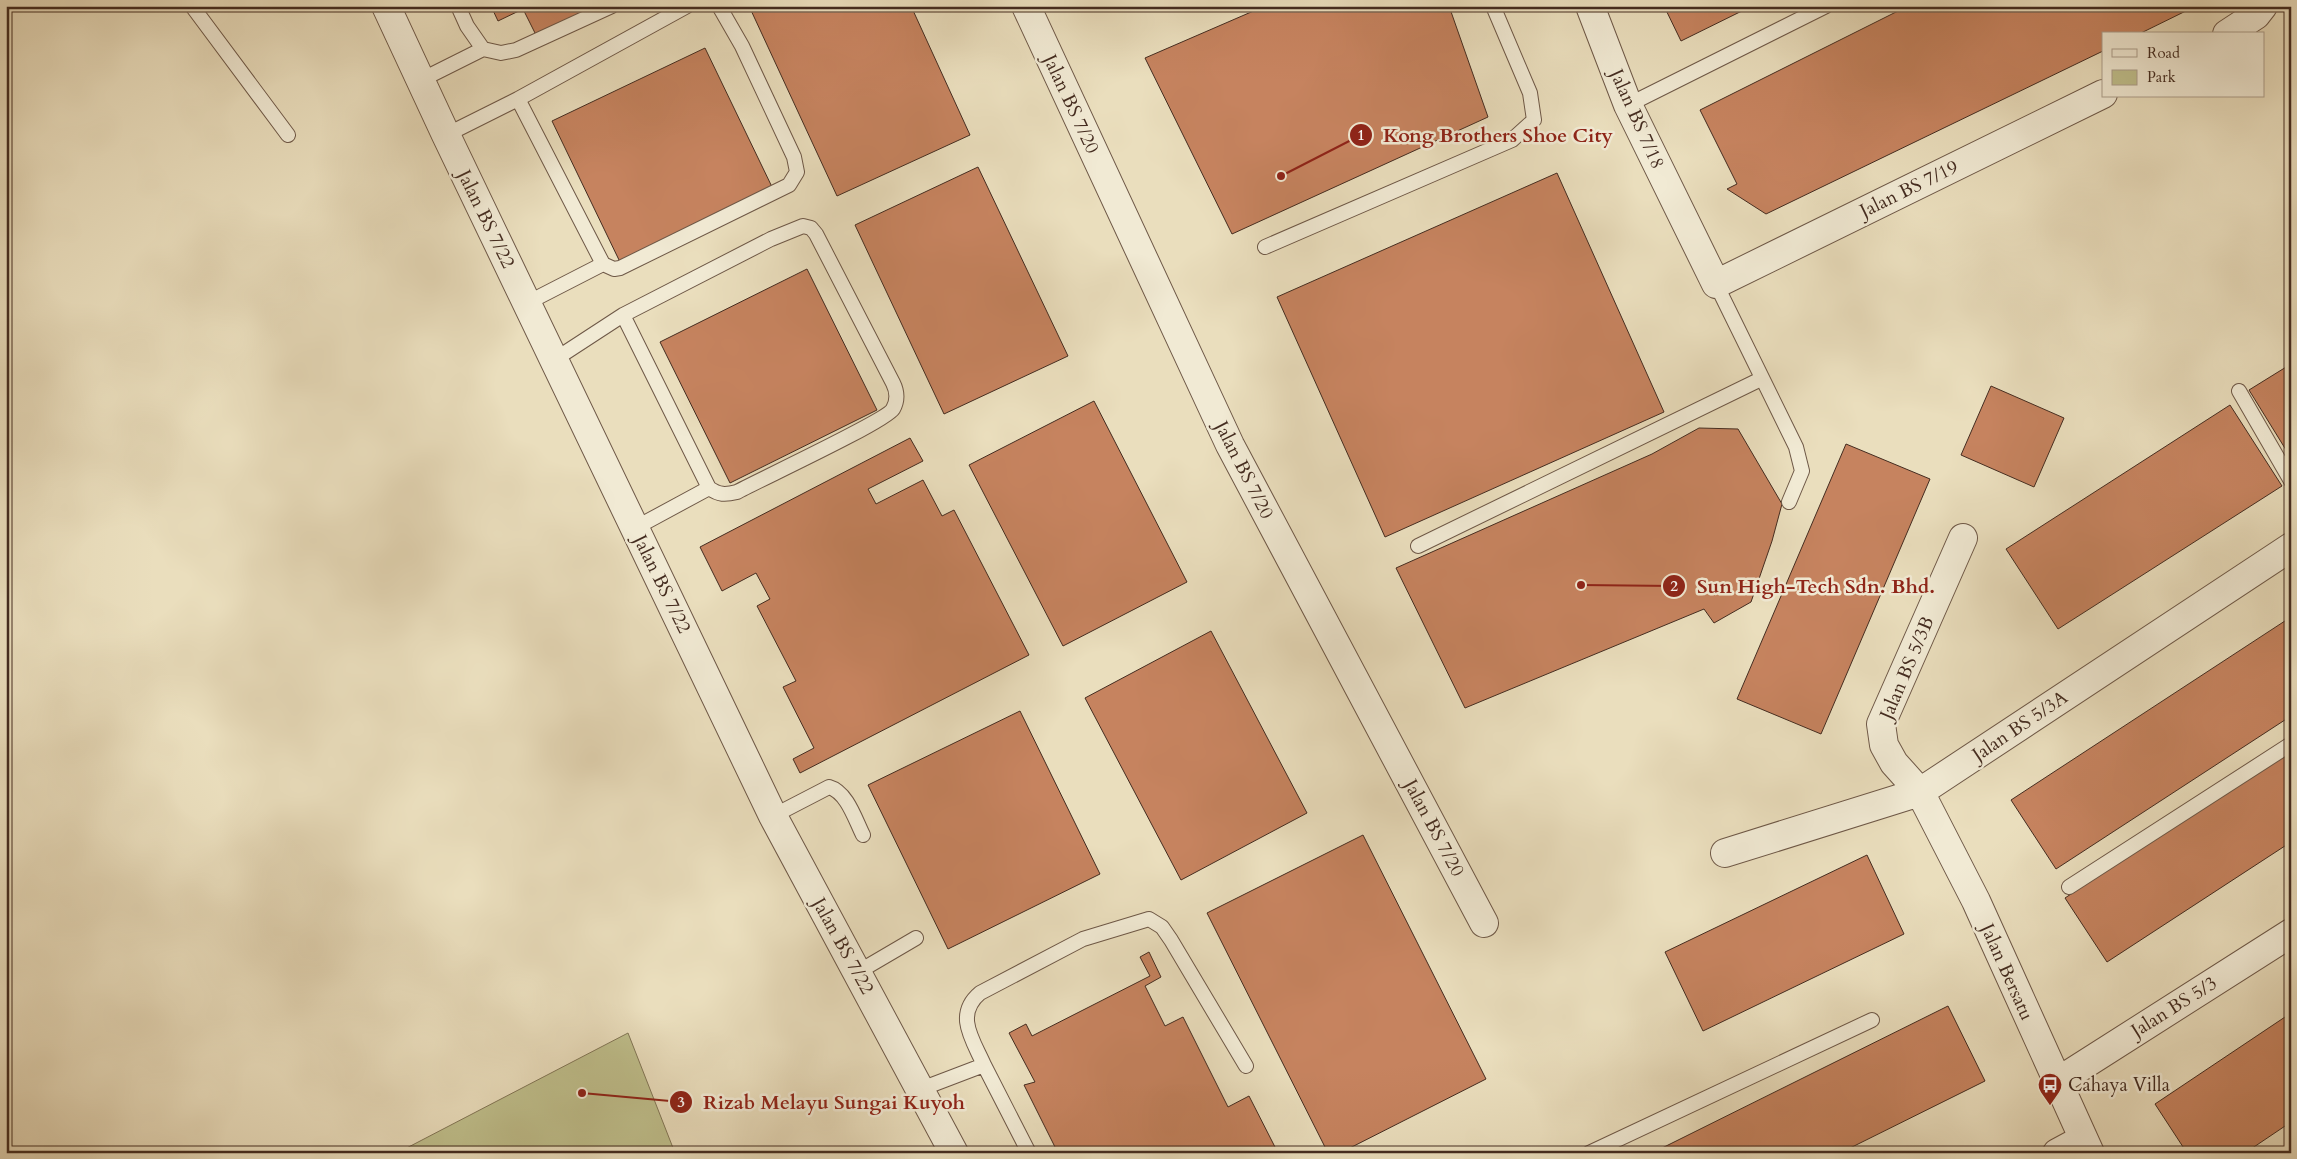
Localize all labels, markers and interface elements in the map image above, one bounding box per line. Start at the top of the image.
legend [2102,32,2264,98]
text: Road [2147,43,2180,63]
street label: Jalan BS 7/20 [1035,48,1105,158]
street label: Jalan BS 7/18 [1602,62,1671,173]
text: Park [2147,67,2176,87]
callout: Kong Brothers Shoe City [1348,117,1623,152]
text: Kong Brothers Shoe City [1383,122,1614,149]
text: 1 [1357,125,1365,145]
street label: Jalan BS 7/19 [1853,154,1963,225]
street label: Jalan BS 7/22 [450,163,521,273]
street label: Jalan BS 7/20 [1207,414,1280,524]
street label: Jalan BS 7/22 [626,528,697,638]
callout: Sun High-Tech Sdn. Bhd. [1662,568,1945,603]
text: Sun High-Tech Sdn. Bhd. [1697,573,1935,600]
text: 2 [1670,576,1678,596]
street label: Jalan BS 5/3B [1872,612,1940,726]
street label: Jalan BS 5/3A [1965,684,2073,769]
street label: Jalan BS 7/20 [1396,772,1471,881]
street label: Jalan BS 7/22 [804,891,880,999]
street label: Jalan Bersatu [1973,917,2040,1024]
street label: Jalan BS 5/3 [2124,970,2222,1045]
bus stop icon: Cahaya Villa [2037,1072,2063,1106]
place label: Cahaya Villa [2068,1072,2170,1098]
callout: Rizab Melayu Sungai Kuyoh [668,1084,976,1119]
text: Rizab Melayu Sungai Kuyoh [703,1089,966,1116]
text: 3 [677,1092,685,1112]

